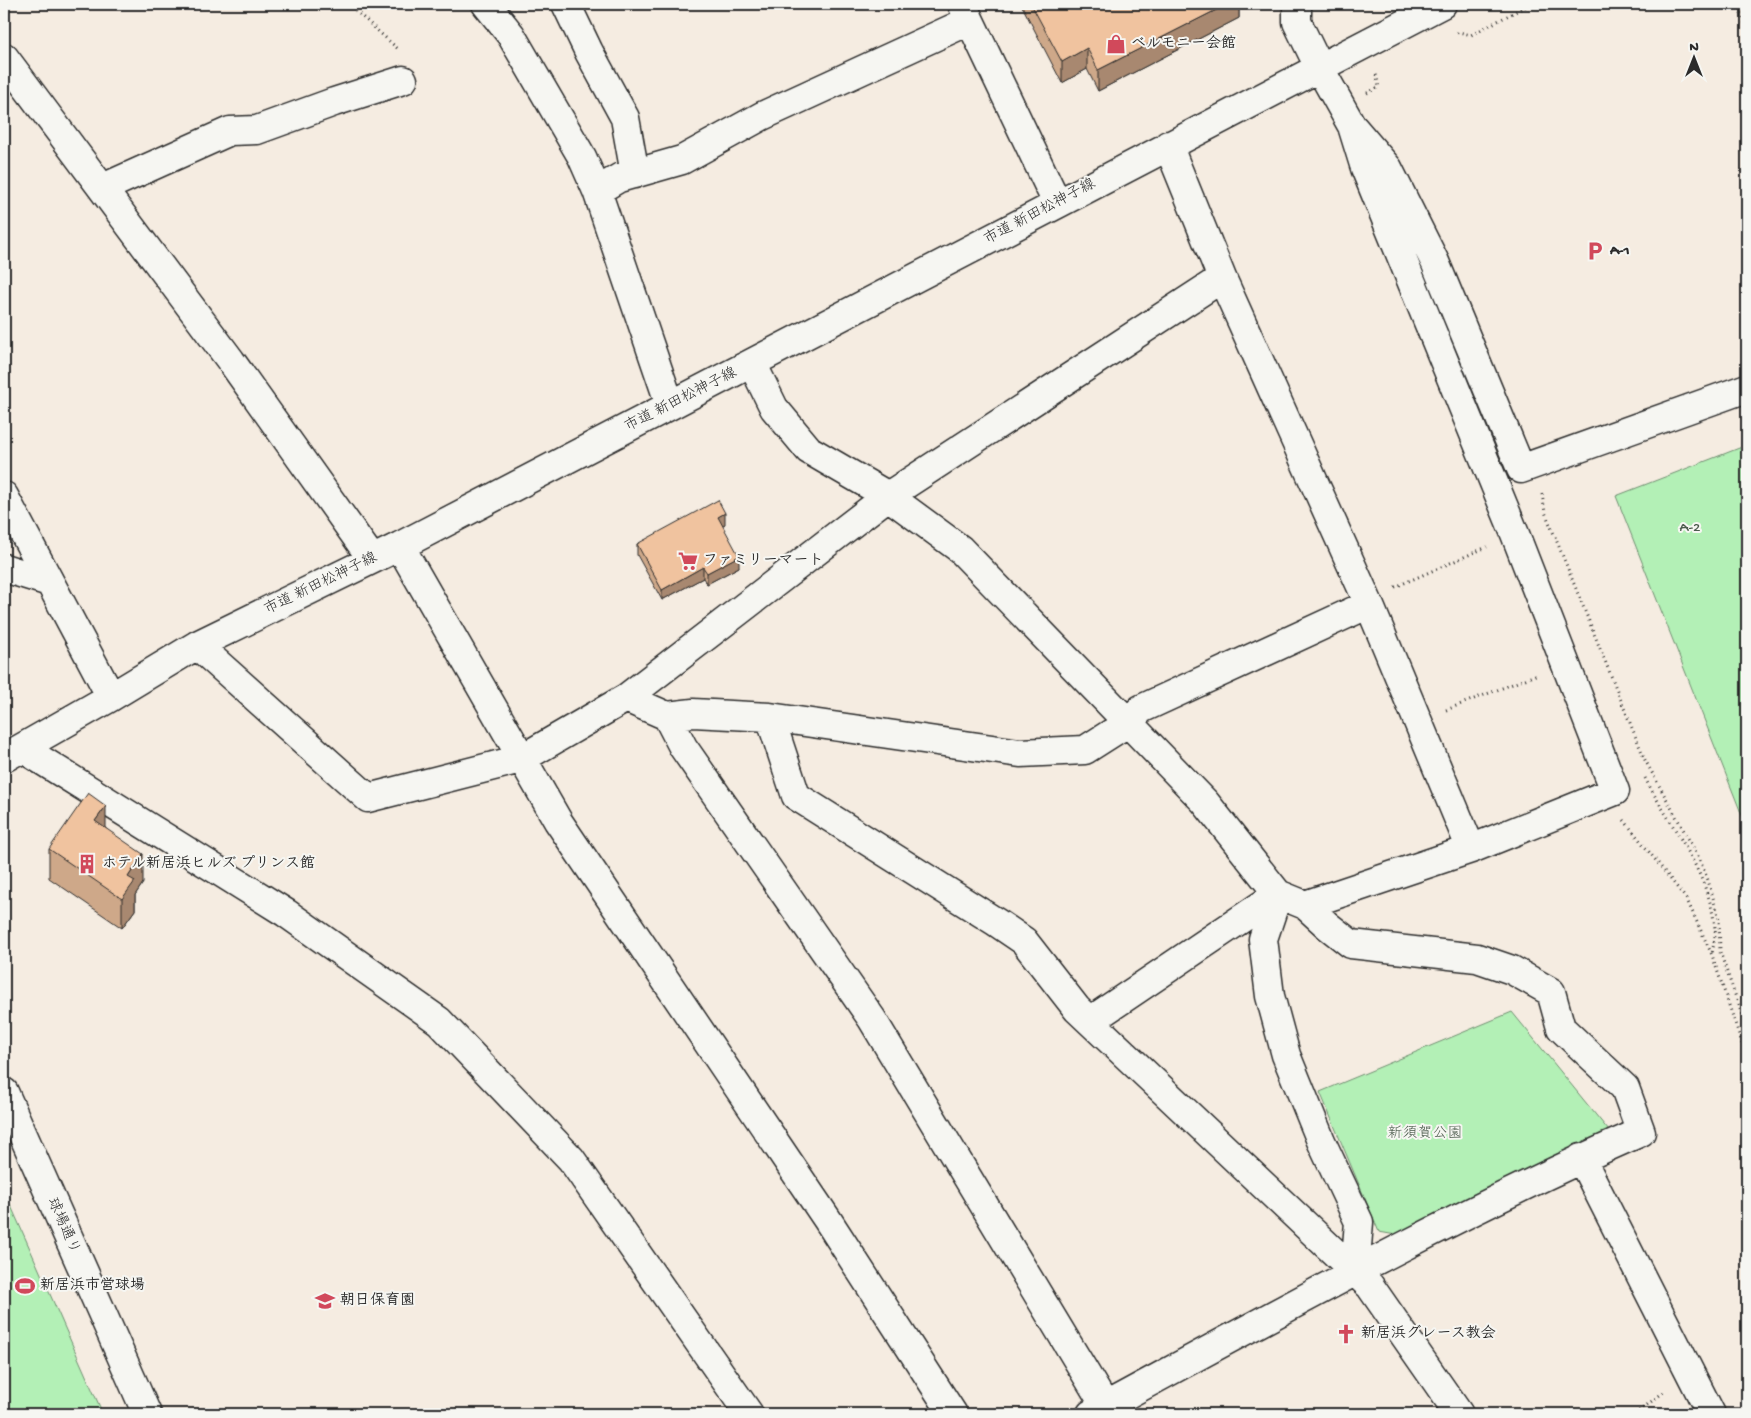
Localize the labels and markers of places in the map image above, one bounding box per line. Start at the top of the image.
shop icon: ベルモニー会館 [1105,33,1127,55]
place label: ベルモニー会館 [1131,34,1236,53]
parking icon: A-1 [1584,240,1606,262]
place label: A-1 [1609,242,1630,260]
supermarket icon: ファミリーマート [677,550,699,572]
place label: ファミリーマート [703,552,824,570]
building icon: ホテル新居浜ヒルズ プリンス館 [76,853,98,875]
place label: ホテル新居浜ヒルズ プリンス館 [102,854,315,873]
sports icon: 新居浜市営球場 [14,1275,36,1297]
place label: 新居浜市営球場 [40,1276,145,1295]
school or university icon: 朝日保育園 [314,1290,336,1312]
place label: 朝日保育園 [340,1291,415,1310]
church icon: 新居浜グレース教会 [1335,1323,1357,1345]
place label: 新居浜グレース教会 [1361,1324,1496,1343]

